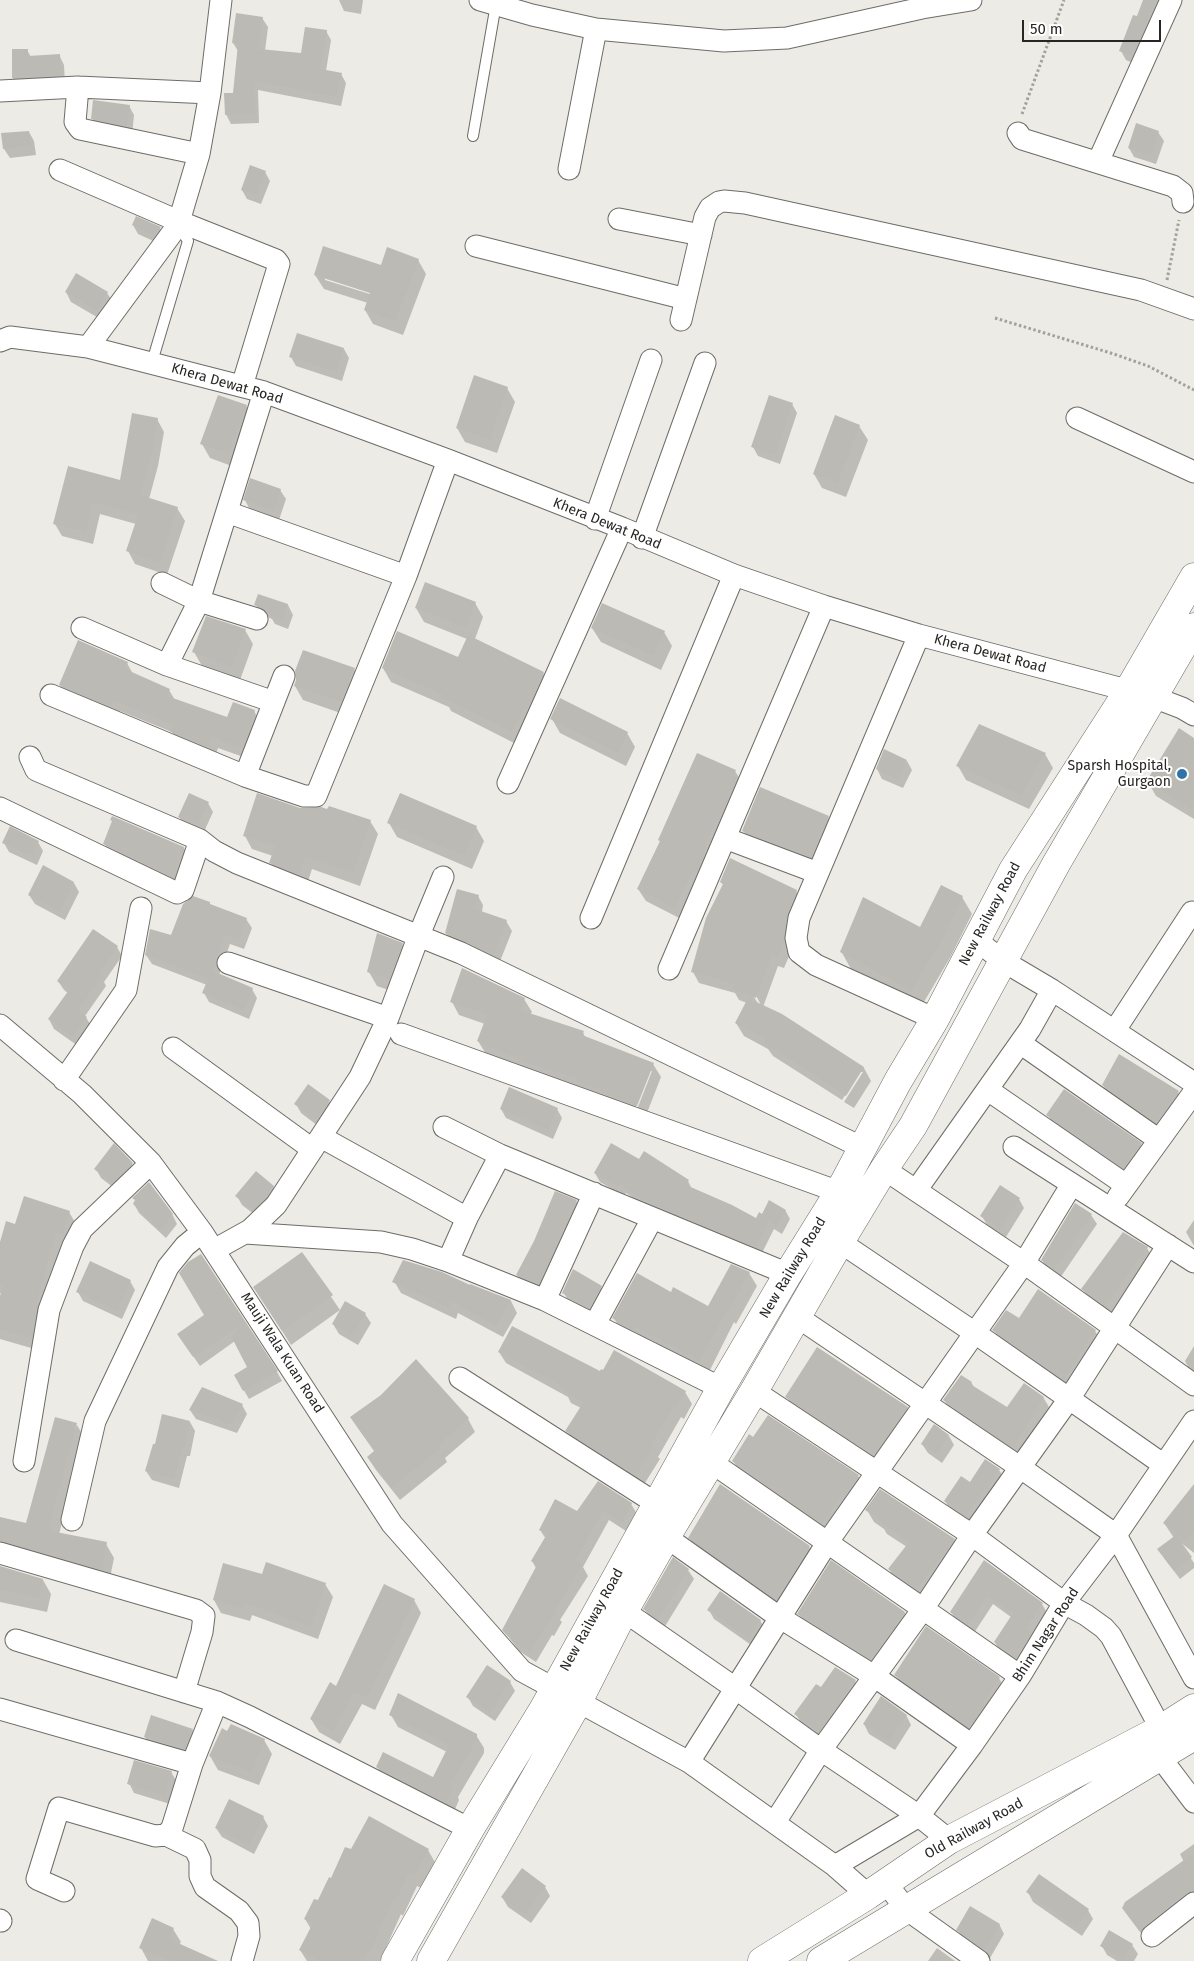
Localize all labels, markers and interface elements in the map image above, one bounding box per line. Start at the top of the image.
scale bar [1024,10,1163,42]
text: 50 m [1030,20,1063,38]
street label: Khera Dewat Road [169,360,285,408]
street label: Khera Dewat Road [550,495,664,553]
street label: Khera Dewat Road [932,631,1048,677]
place label: Sparsh Hospital, Gurgaon [1067,758,1171,790]
marker: Sparsh Hospital, Gurgaon [1175,767,1189,781]
street label: New Railway Road [956,859,1024,969]
street label: New Railway Road [756,1214,830,1322]
street label: Mauji Wala Kuan Road [237,1290,327,1416]
street label: New Railway Road [557,1566,627,1674]
street label: Bhim Nagar Road [1009,1585,1083,1685]
street label: Old Railway Road [922,1795,1026,1863]

